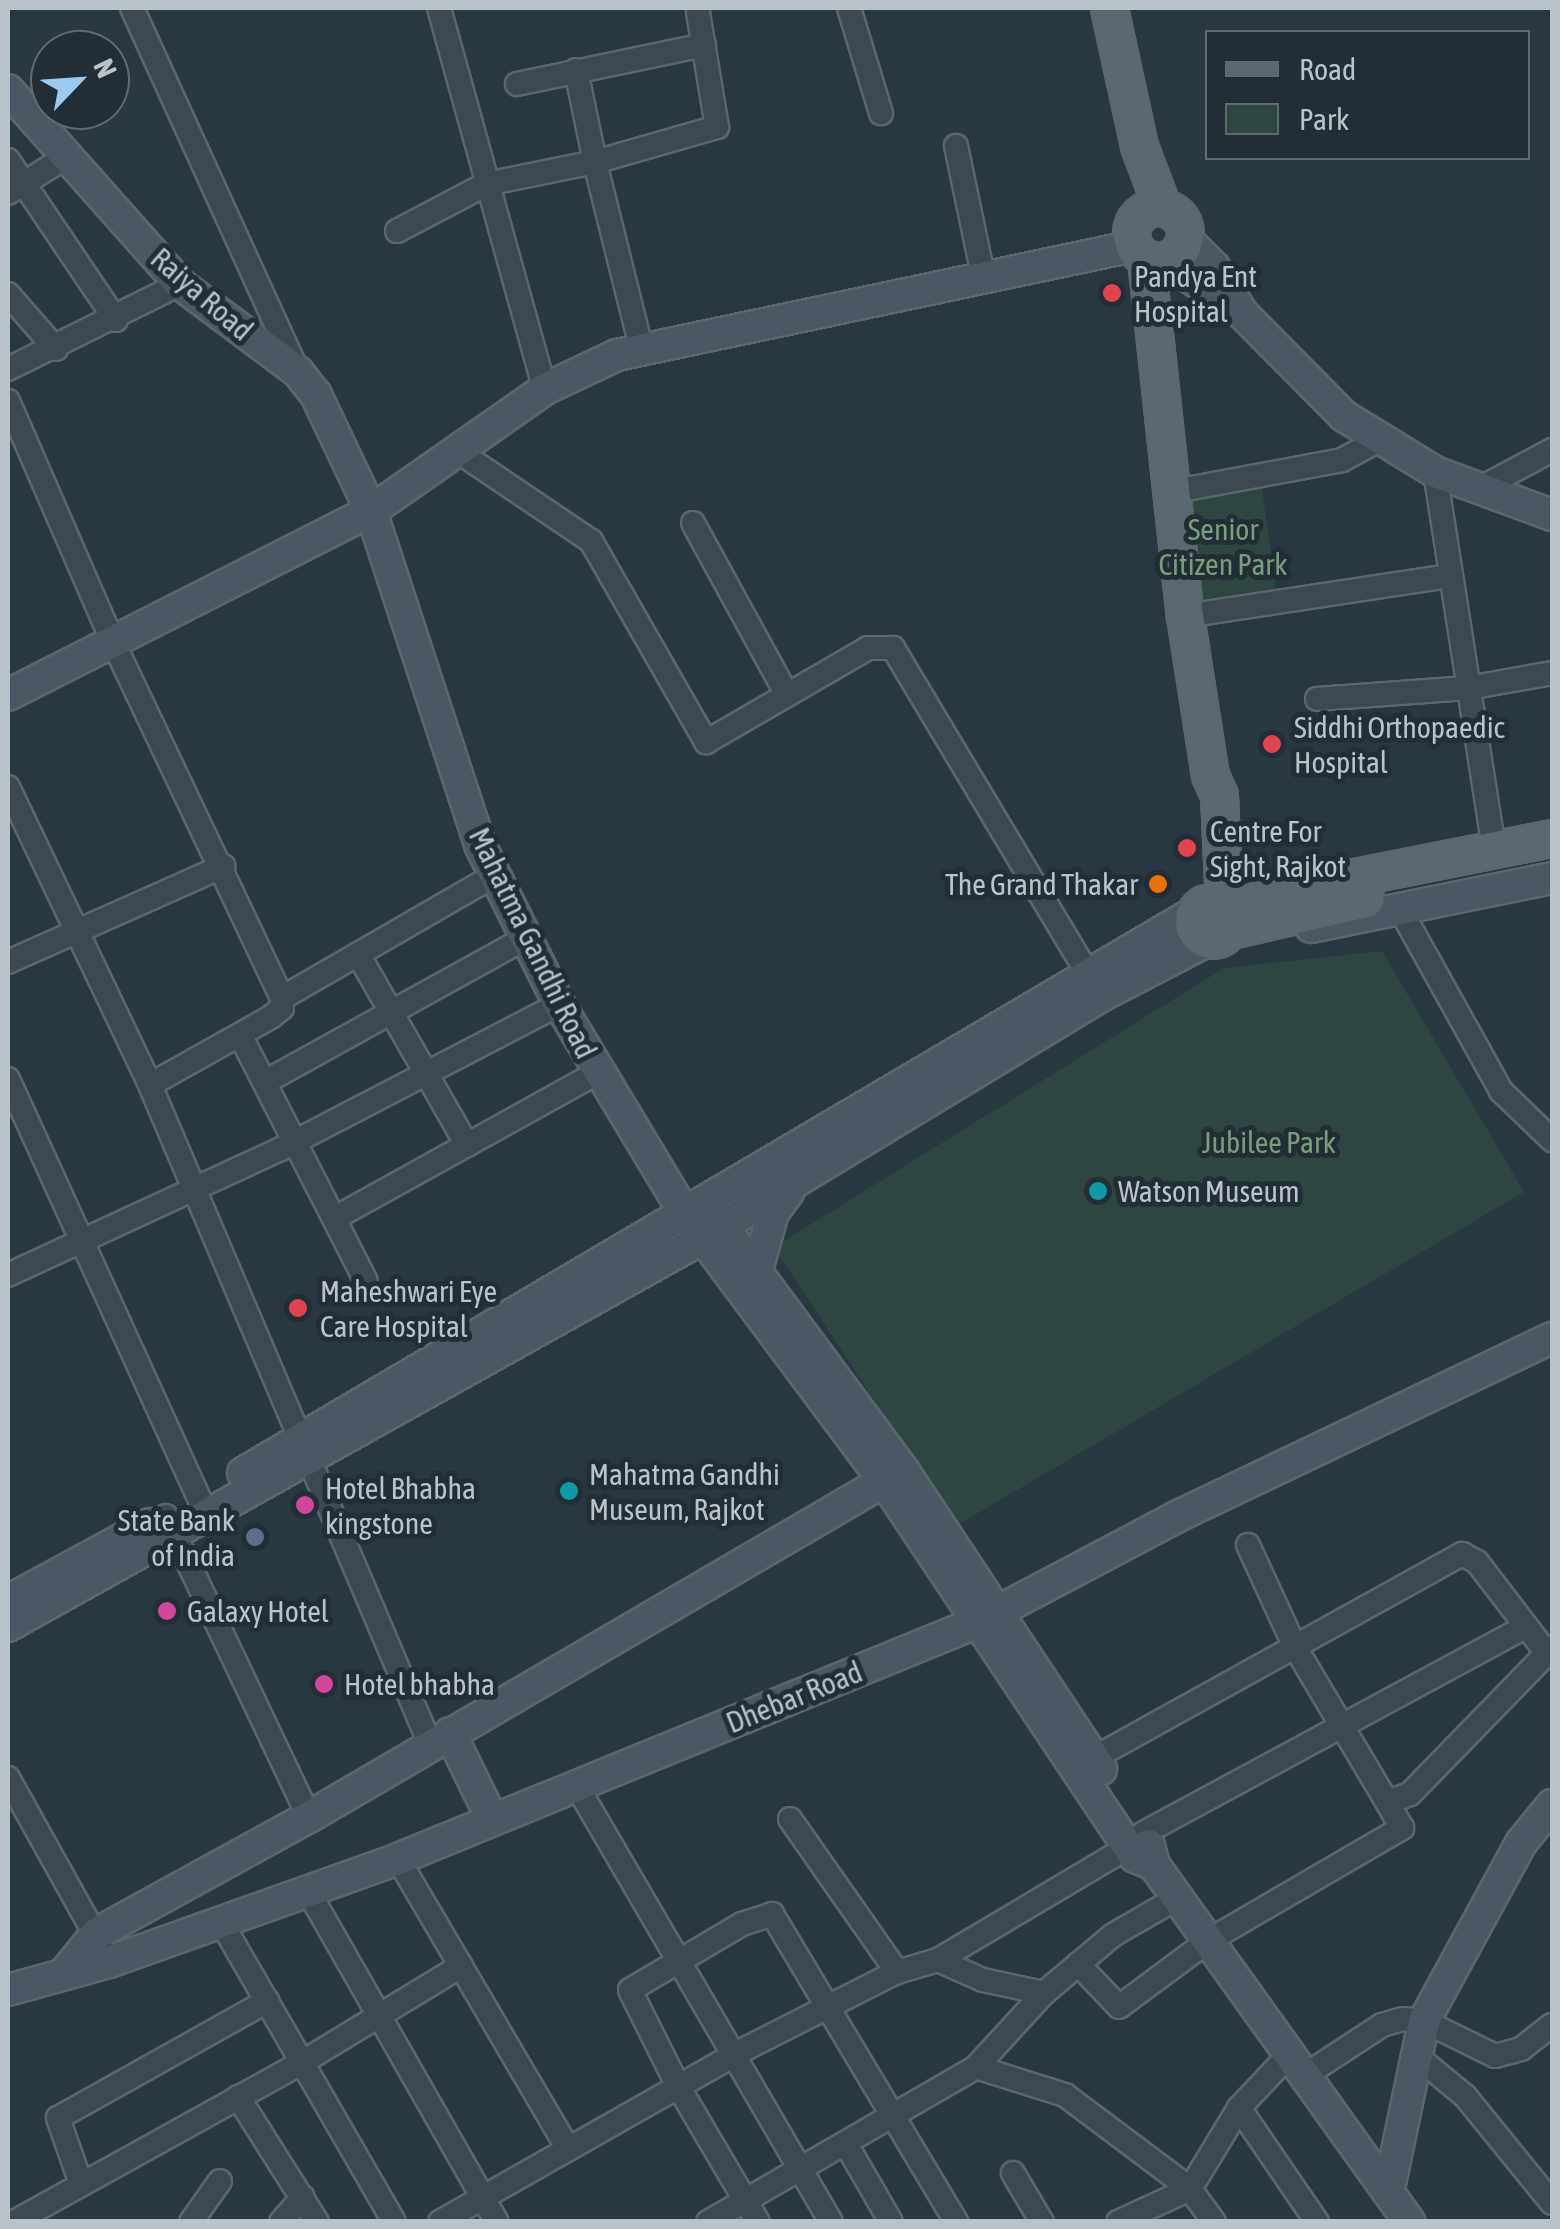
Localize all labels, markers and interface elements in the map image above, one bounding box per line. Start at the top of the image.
north arrow [30,30,130,130]
legend [1205,30,1530,160]
text: Road [1299,52,1356,86]
text: N [87,54,123,82]
text: Park [1299,102,1349,136]
street label: Raiya Road [144,240,260,348]
place label: Pandya Ent Hospital [1134,258,1257,328]
marker: Pandya Ent Hospital [1099,280,1125,306]
park label: Senior Citizen Park [1159,511,1287,582]
place label: Siddhi Orthopaedic Hospital [1294,709,1505,780]
marker: Siddhi Orthopaedic Hospital [1259,731,1285,757]
place label: Centre For Sight, Rajkot [1210,813,1346,884]
street label: Mahatma Gandhi Road [462,822,604,1064]
marker: Centre For Sight, Rajkot [1174,835,1200,861]
place label: The Grand Thakar [945,866,1138,902]
marker: The Grand Thakar [1147,873,1169,895]
park label: Jubilee Park [1202,1124,1336,1160]
place label: Watson Museum [1118,1173,1300,1209]
marker: Watson Museum [1087,1180,1109,1202]
place label: Maheshwari Eye Care Hospital [320,1273,497,1344]
marker: Maheshwari Eye Care Hospital [285,1295,311,1321]
place label: Mahatma Gandhi Museum, Rajkot [589,1456,780,1526]
place label: Hotel Bhabha kingstone [325,1470,476,1540]
marker: Mahatma Gandhi Museum, Rajkot [558,1480,580,1502]
marker: Hotel Bhabha kingstone [294,1494,316,1516]
place label: State Bank of India [118,1502,235,1572]
marker: State Bank of India [244,1526,266,1548]
place label: Galaxy Hotel [187,1593,329,1629]
marker: Galaxy Hotel [156,1600,178,1622]
street label: Dhebar Road [721,1653,867,1741]
place label: Hotel bhabha [344,1666,495,1702]
marker: Hotel bhabha [313,1673,335,1695]

